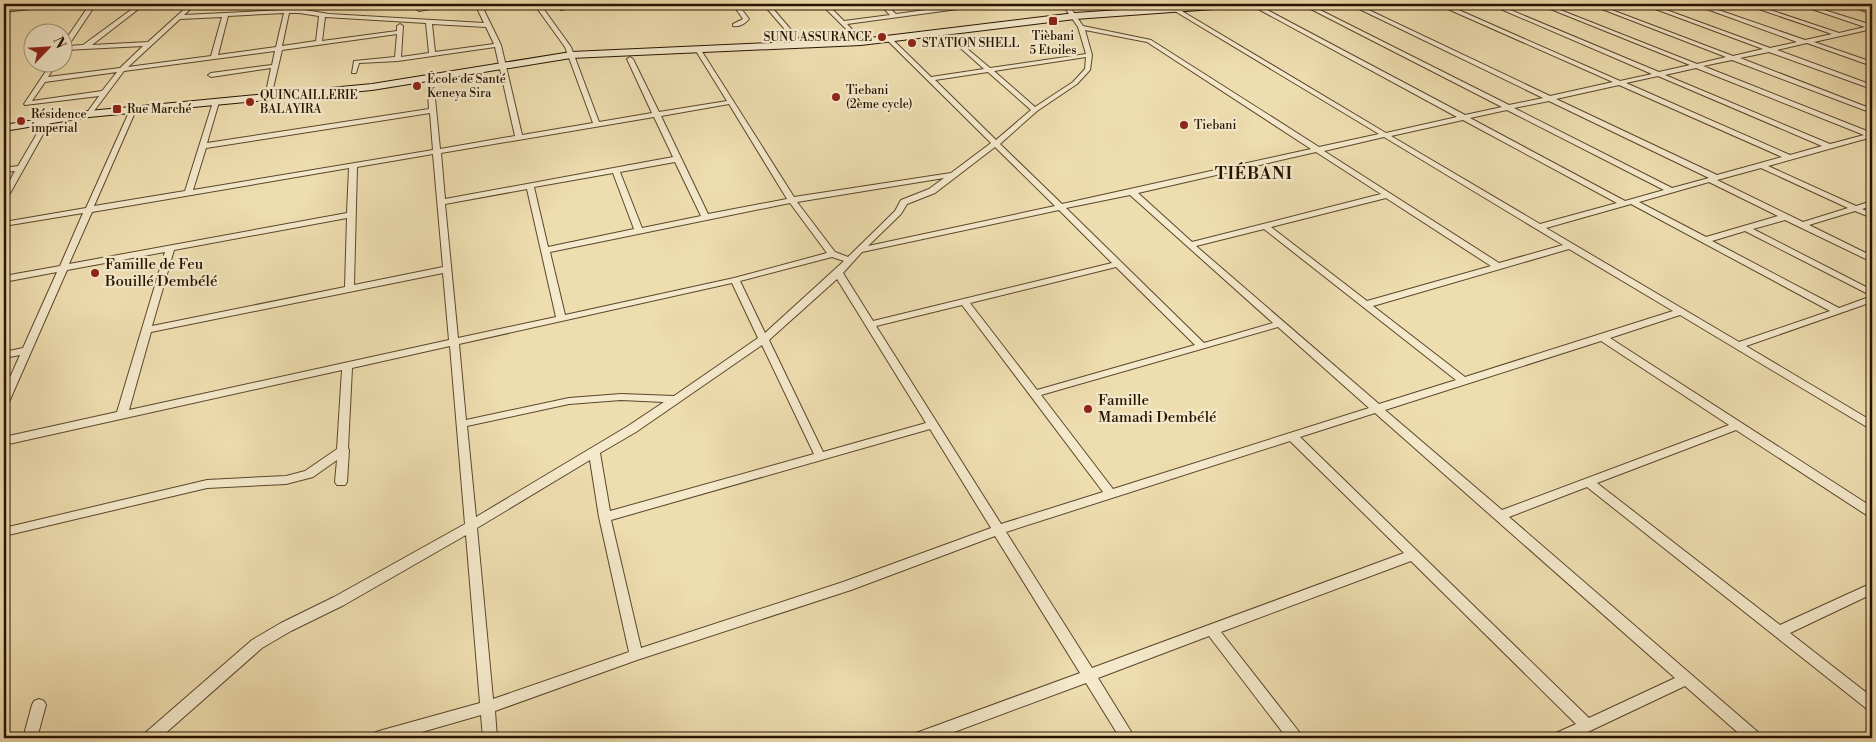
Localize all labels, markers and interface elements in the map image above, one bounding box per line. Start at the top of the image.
marker: Tièbani 5 Etoiles [1047,15,1059,27]
north arrow [22,22,72,72]
place label: Tièbani 5 Etoiles [1029,29,1077,58]
place label: SUNU ASSURANCE [763,30,872,45]
marker: SUNU ASSURANCE [876,31,888,43]
text: N [48,34,69,52]
place label: STATION SHELL [922,36,1019,51]
marker: STATION SHELL [906,37,918,49]
place label: École de Santé Keneya Sira [427,70,506,101]
marker: École de Santé Keneya Sira [411,80,423,92]
place label: Tiebani (2ème cycle) [846,83,913,112]
place label: QUINCAILLERIE BALAYIRA [259,88,358,117]
marker: Tiebani (2ème cycle) [830,91,842,103]
marker: QUINCAILLERIE BALAYIRA [244,96,256,108]
place label: Rue Marché [127,102,192,117]
marker: Rue Marché [111,103,123,115]
place label: Résidence imperial [31,107,87,136]
marker: Résidence imperial [15,115,27,127]
place label: Tiebani [1194,118,1236,133]
marker: Tiebani [1178,119,1190,131]
district label: TIÉBANI [1215,162,1293,184]
place label: Famille de Feu Bouillé Dembélé [104,255,218,291]
marker: Famille de Feu Bouillé Dembélé [89,267,101,279]
place label: Famille Mamadi Dembélé [1098,391,1217,427]
marker: Famille Mamadi Dembélé [1082,403,1094,415]

